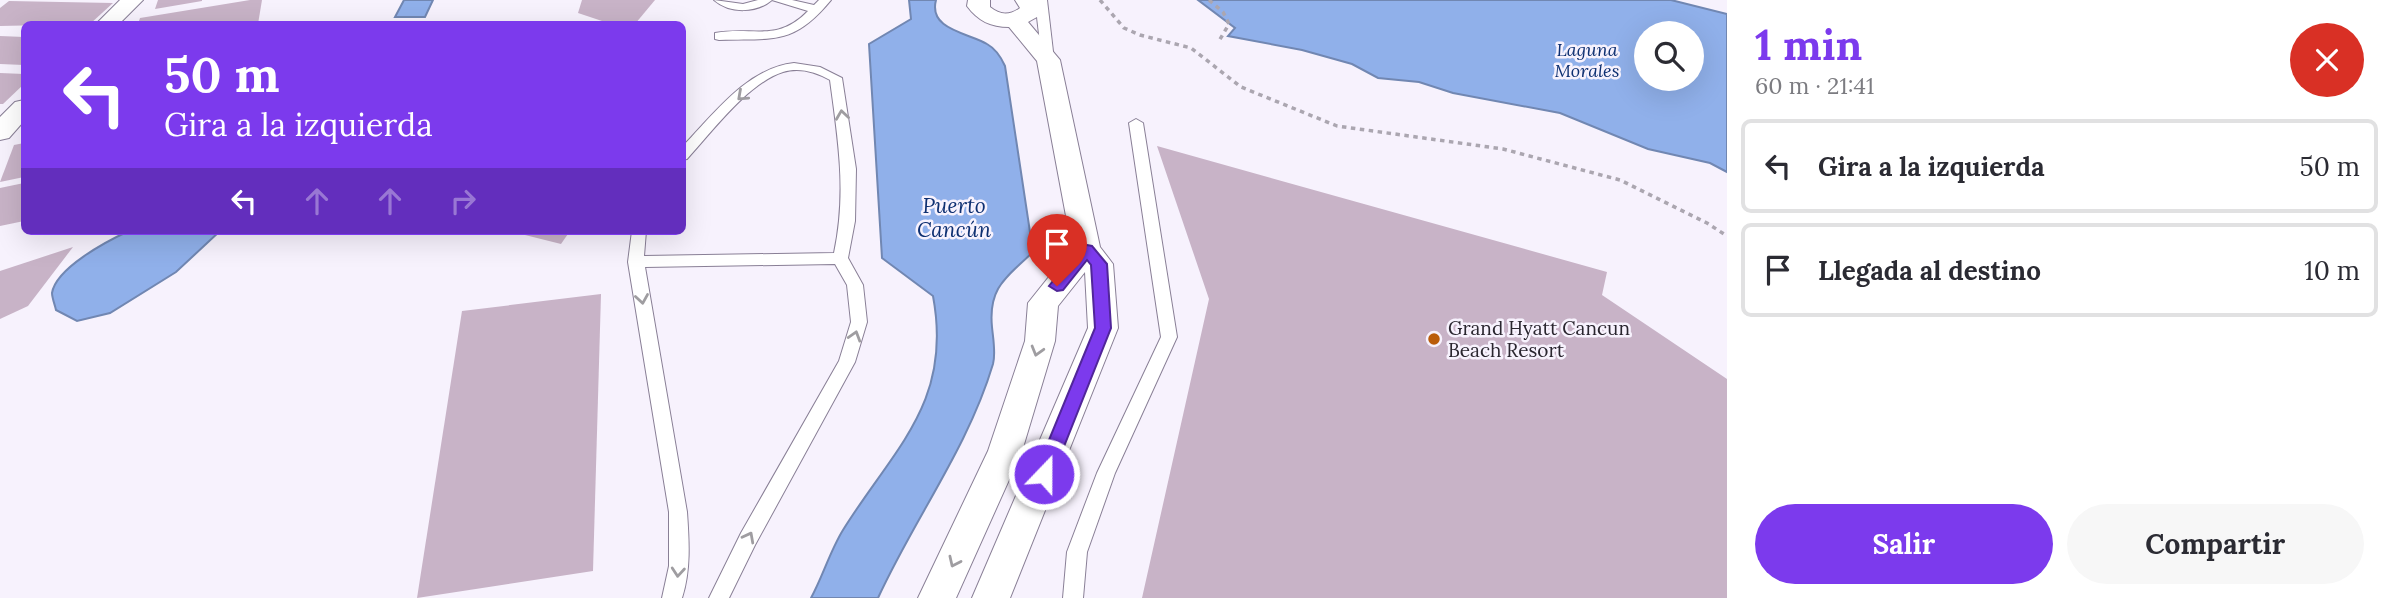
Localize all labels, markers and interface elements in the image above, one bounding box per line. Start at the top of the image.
text: 1 min [1755,18,1862,72]
map controls [1634,21,1704,91]
button: search [1634,21,1704,91]
button: close [2290,23,2364,97]
water label: Laguna Morales [1555,38,1619,82]
text: 50 m [164,43,280,105]
icon: left [49,49,140,140]
text: 60 m · 21:41 [1755,71,1874,100]
one-way arrow [737,88,750,100]
text: Gira a la izquierda [164,104,433,145]
one-way arrow [834,109,849,120]
icon: left [1759,147,1797,185]
text: Gira a la izquierda [1818,150,2045,183]
text: 50 m [2300,150,2360,183]
icon: left [225,182,263,220]
icon: ahead [298,182,336,220]
icon: ahead [371,182,409,220]
icon: right [444,182,482,220]
water label: Puerto Cancún [917,192,991,243]
pin [1027,214,1087,286]
icon: arrive [1038,225,1076,263]
icon: arrive [1759,251,1797,289]
text: Llegada al destino [1818,254,2041,287]
text: 10 m [2304,254,2360,287]
one-way arrow [634,293,649,305]
place label: Grand Hyatt Cancun Beach Resort [1448,316,1630,362]
one-way arrow [847,331,861,343]
marker: Grand Hyatt Cancun Beach Resort [1426,331,1442,347]
one-way arrow [1030,345,1045,357]
position arrow [1007,437,1081,511]
button: Salir [1755,504,2053,584]
button: Compartir [2067,504,2364,584]
one-way arrow [741,532,755,544]
one-way arrow [948,555,962,567]
one-way arrow [671,567,686,578]

